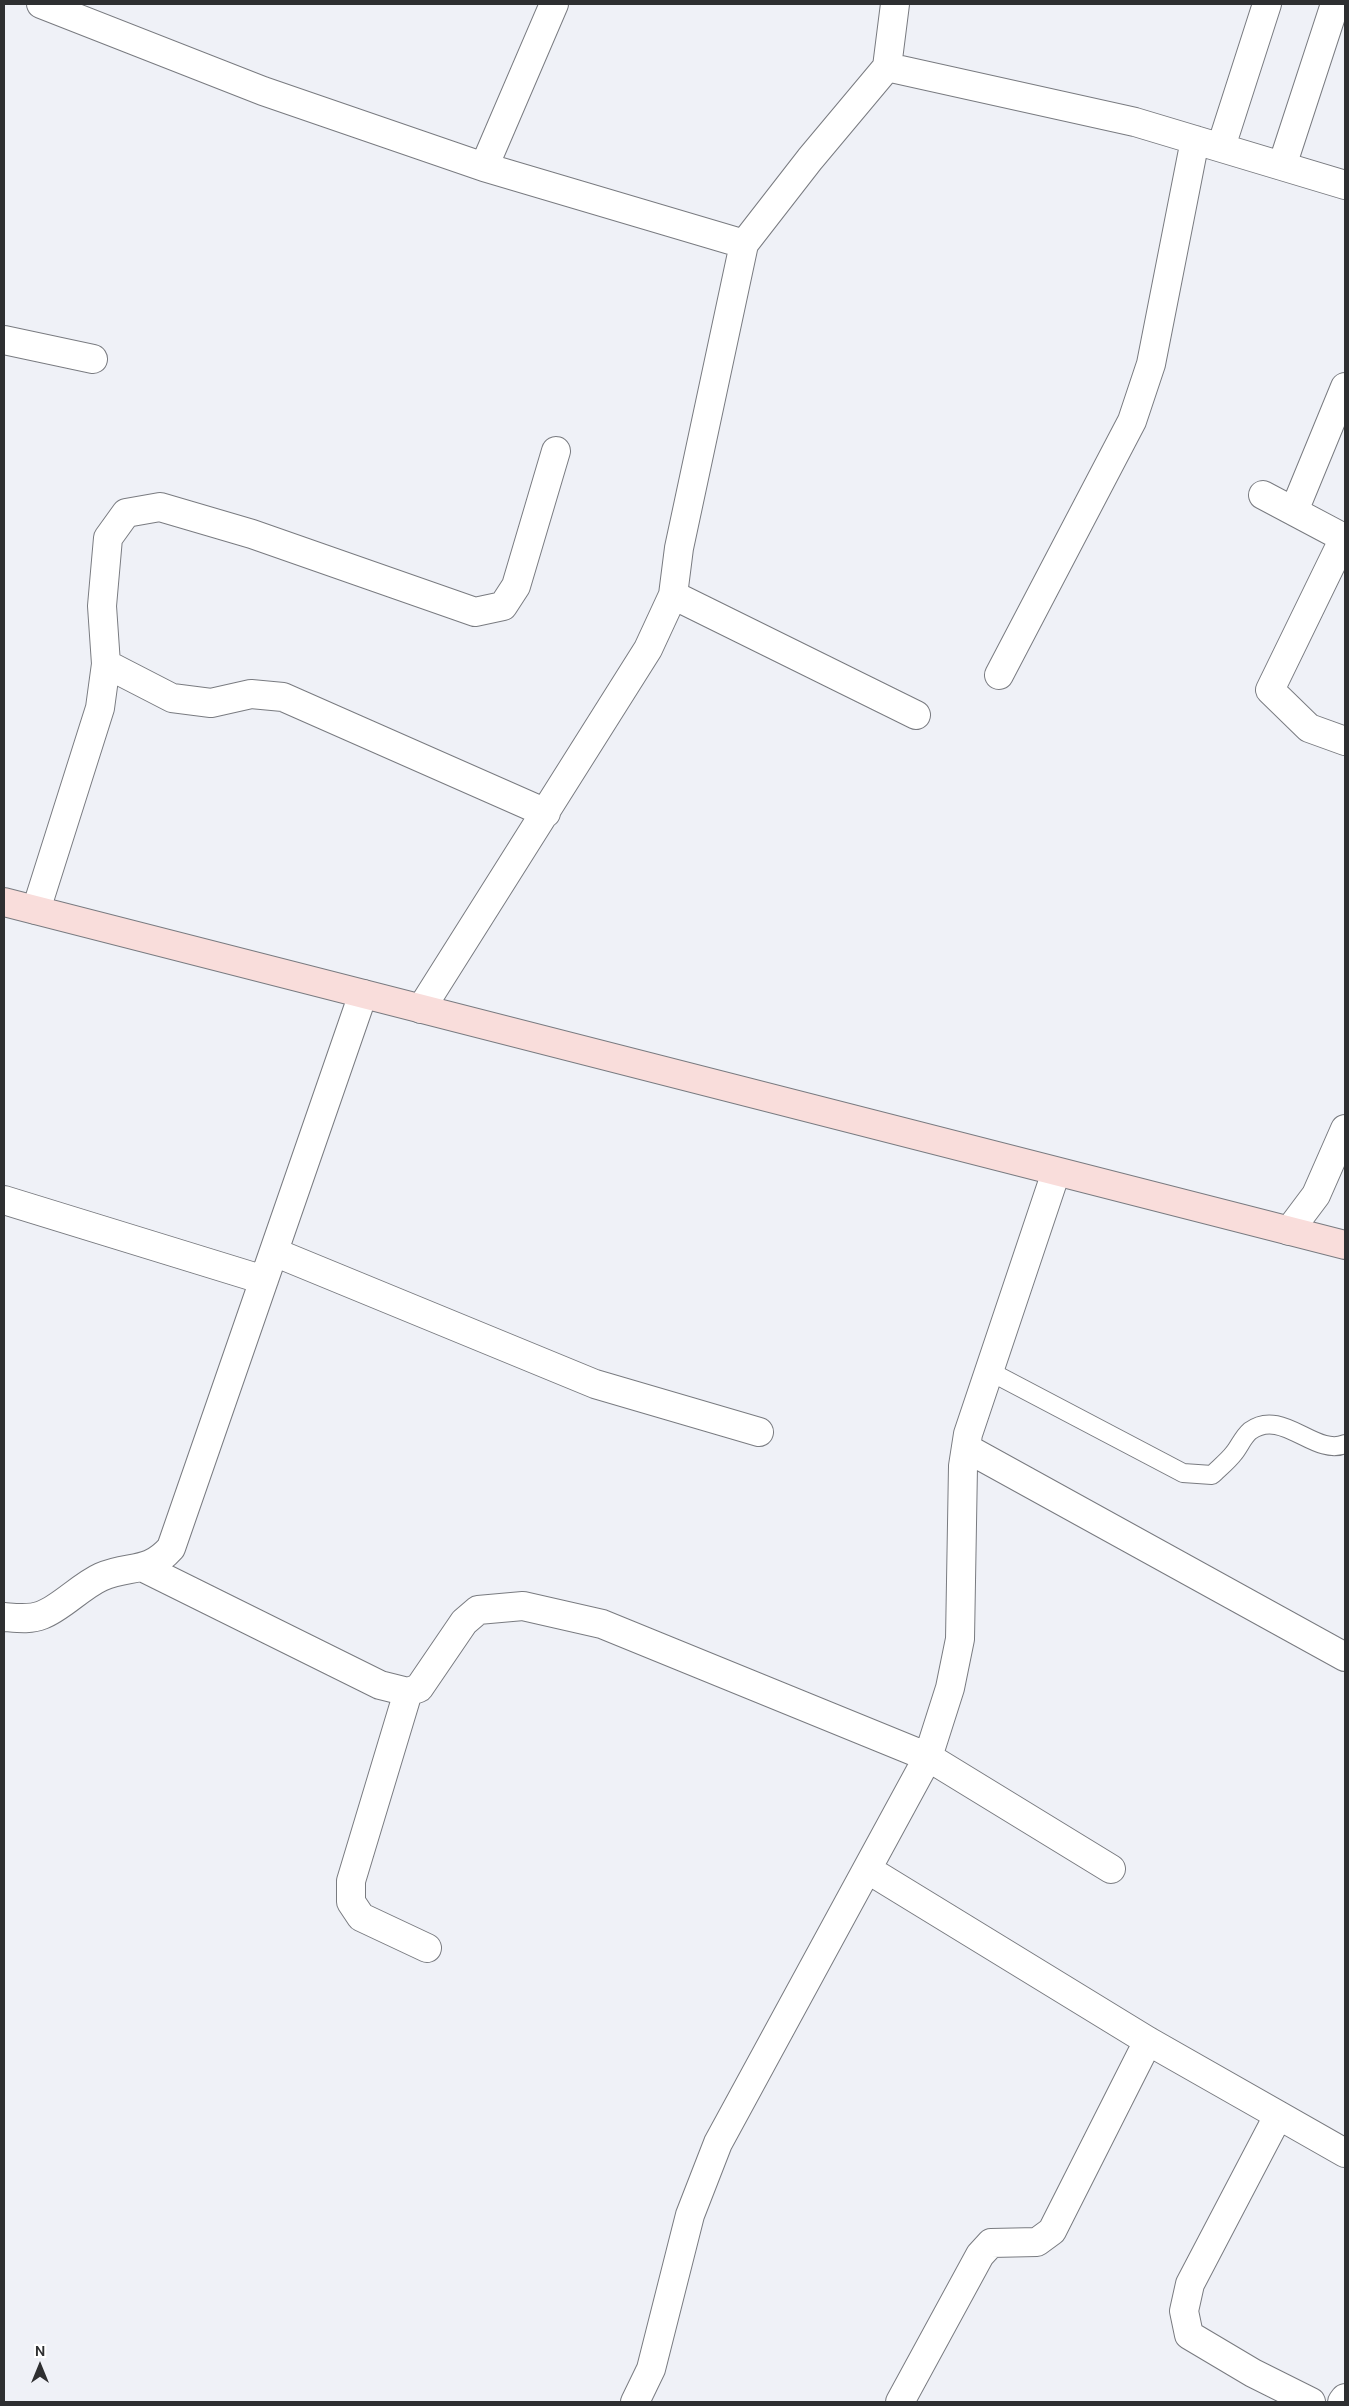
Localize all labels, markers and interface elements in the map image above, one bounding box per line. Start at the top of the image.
north arrow [15,2341,65,2391]
text: N [35,2342,45,2360]

